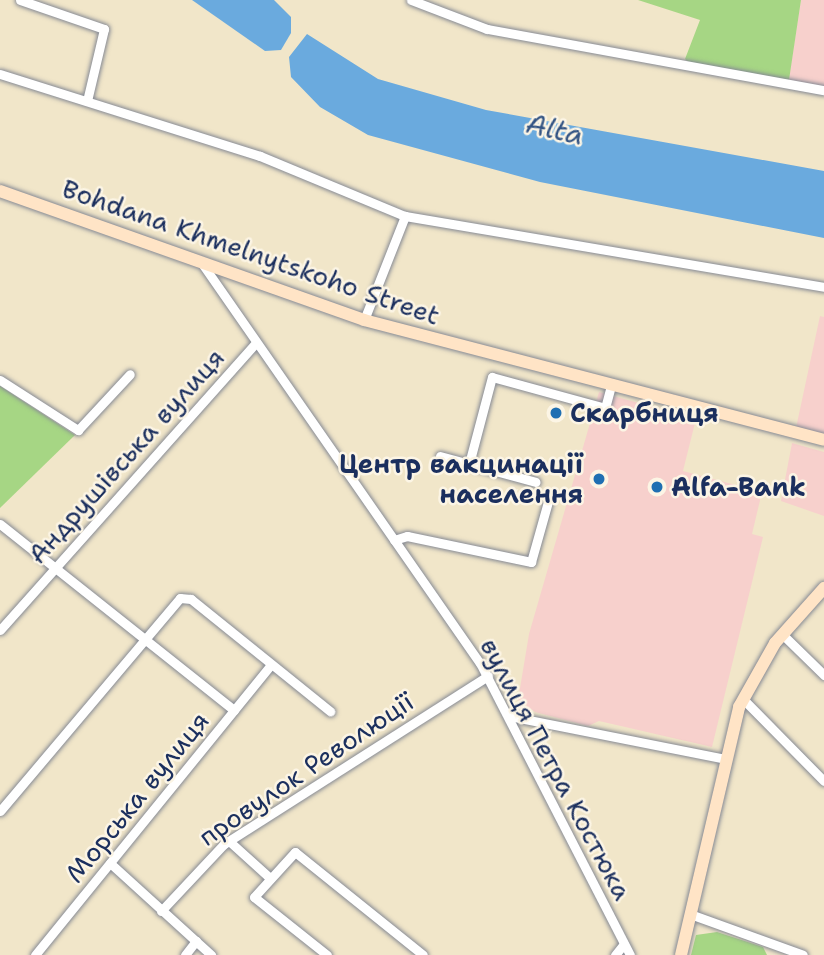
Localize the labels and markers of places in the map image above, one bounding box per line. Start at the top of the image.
place label: Скарбниця [570,397,719,429]
marker: Скарбниця [548,405,564,421]
place label: Центр вакцинації населення [339,448,583,510]
marker: Центр вакцинації населення [589,469,609,489]
place label: Alfa-Bank [671,471,806,503]
marker: Alfa-Bank [649,479,665,495]

